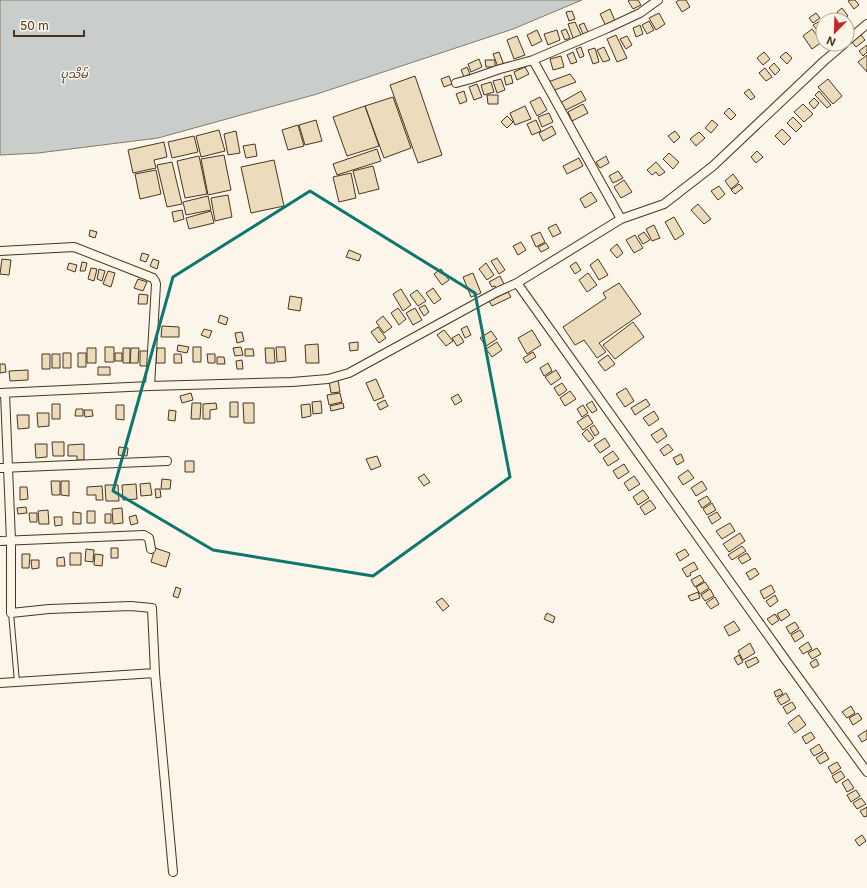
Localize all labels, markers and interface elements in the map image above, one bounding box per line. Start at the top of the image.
scale bar [14,12,84,38]
north arrow [815,12,855,52]
text: 50 m [20,18,49,33]
text: N [824,33,838,49]
water label: ပုသိမ် [60,66,88,84]

